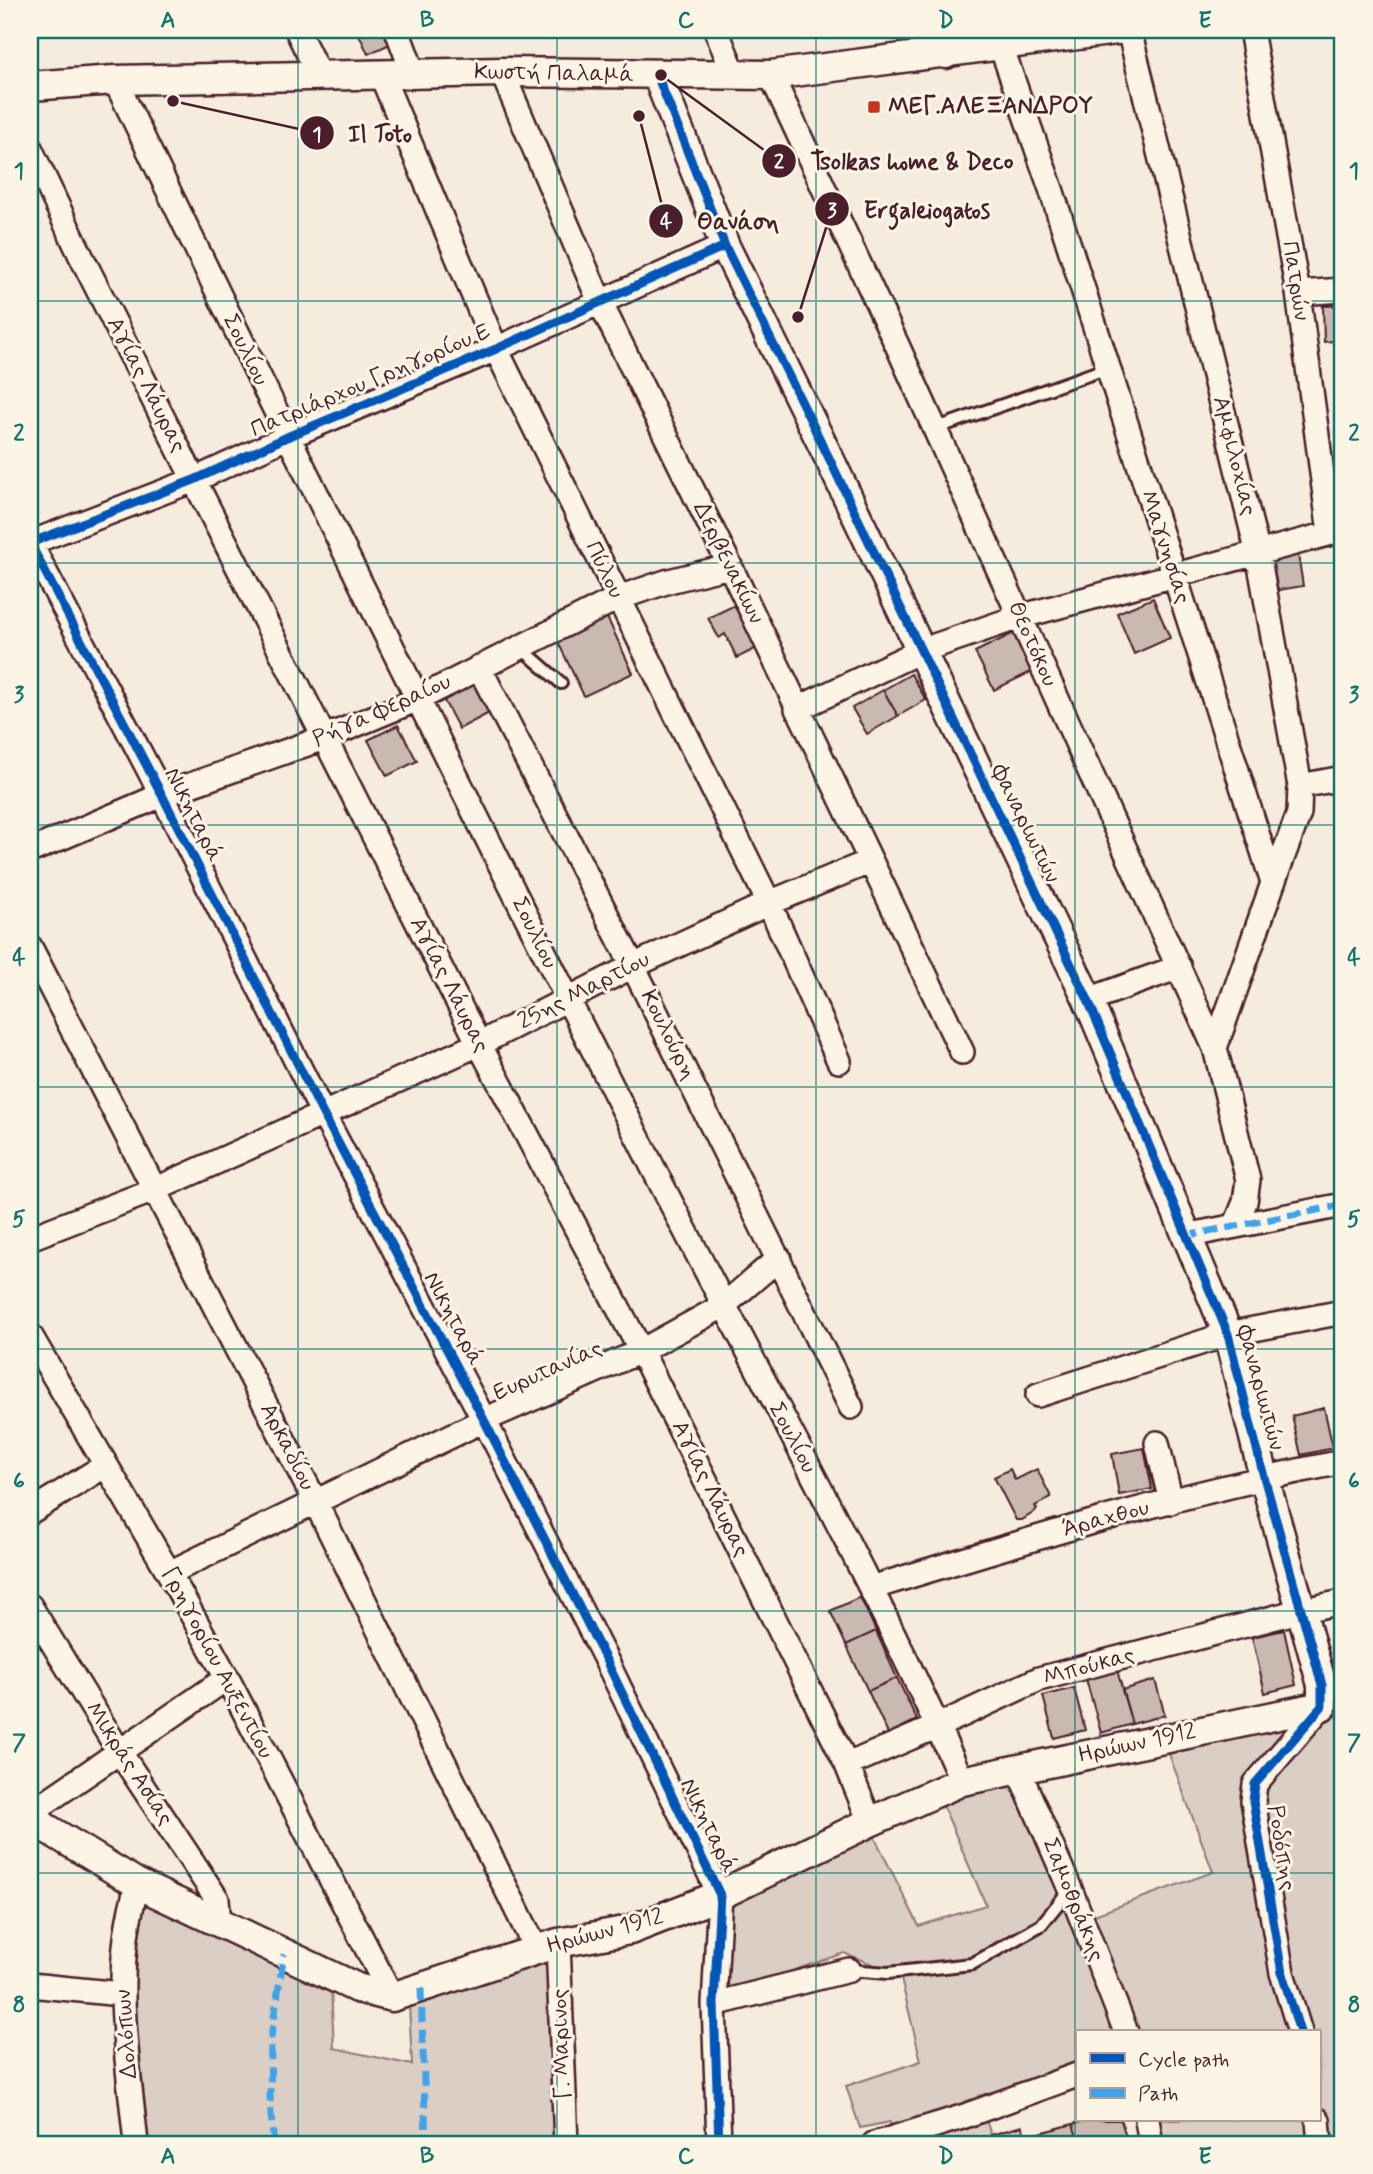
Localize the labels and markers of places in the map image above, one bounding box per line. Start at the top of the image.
place label: ΜΕΓ.ΑΛΕΞΑΝΔΡΟΥ [888,92,1093,122]
marker: ΜΕΓ.ΑΛΕΞΑΝΔΡΟΥ [866,99,882,115]
callout: Il Toto [300,111,425,156]
callout: Tsolkas home & Deco [761,138,1028,183]
callout: Ergaleiogatos [814,187,1004,232]
callout: Θανάση [648,199,794,244]

